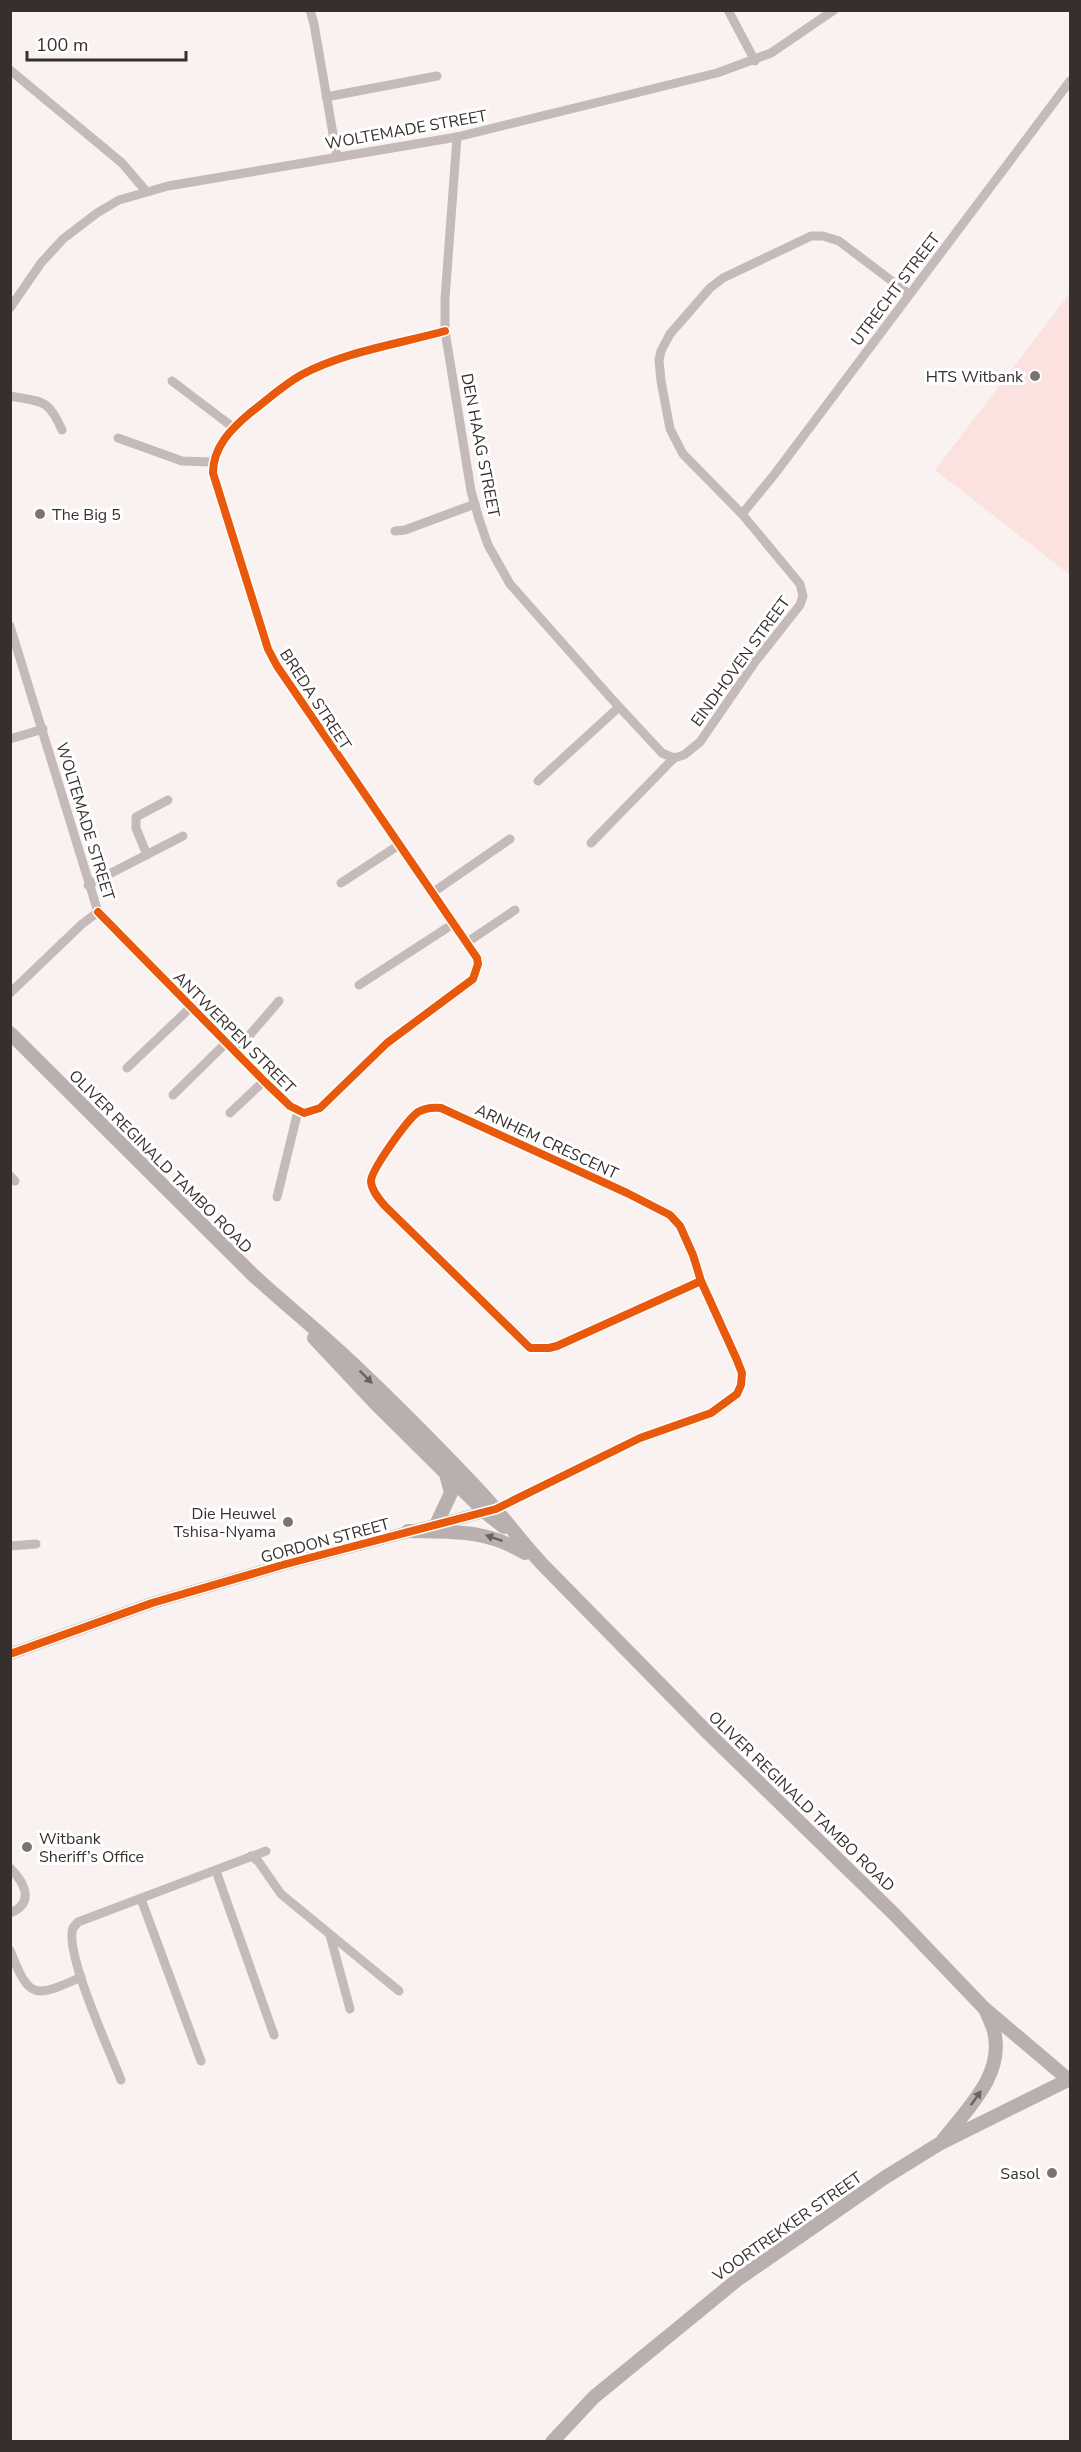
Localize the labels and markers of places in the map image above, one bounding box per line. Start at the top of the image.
place label: HTS Witbank [926,366,1024,388]
marker: HTS Witbank [1028,369,1042,383]
place label: The Big 5 [52,504,121,526]
marker: The Big 5 [33,507,47,521]
place label: Die Heuwel Tshisa-Nyama [174,1503,276,1543]
marker: Die Heuwel Tshisa-Nyama [281,1515,295,1529]
place label: Witbank Sheriff’s Office [39,1828,144,1868]
marker: Witbank Sheriff’s Office [20,1840,34,1854]
place label: Sasol [1000,2163,1040,2185]
marker: Sasol [1045,2166,1059,2180]

